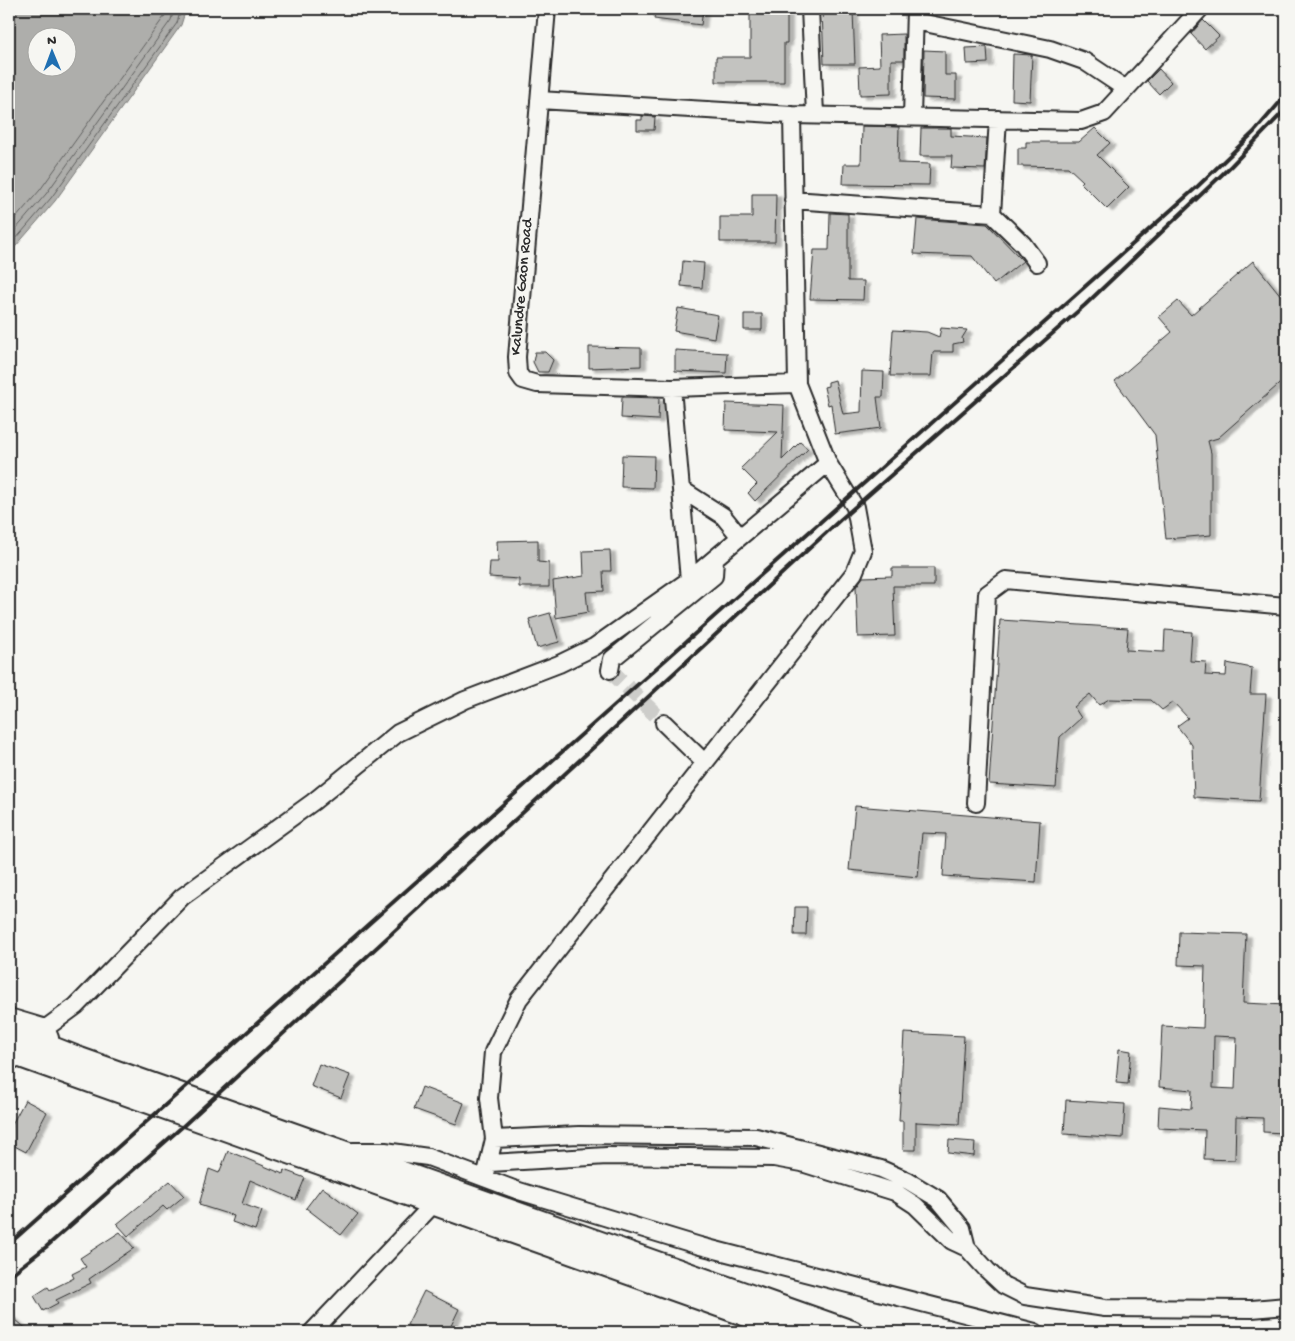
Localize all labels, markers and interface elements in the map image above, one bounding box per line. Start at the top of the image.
north arrow [28,28,78,78]
text: N [47,33,57,50]
street label: Kalundre Gaon Road [508,216,539,356]

